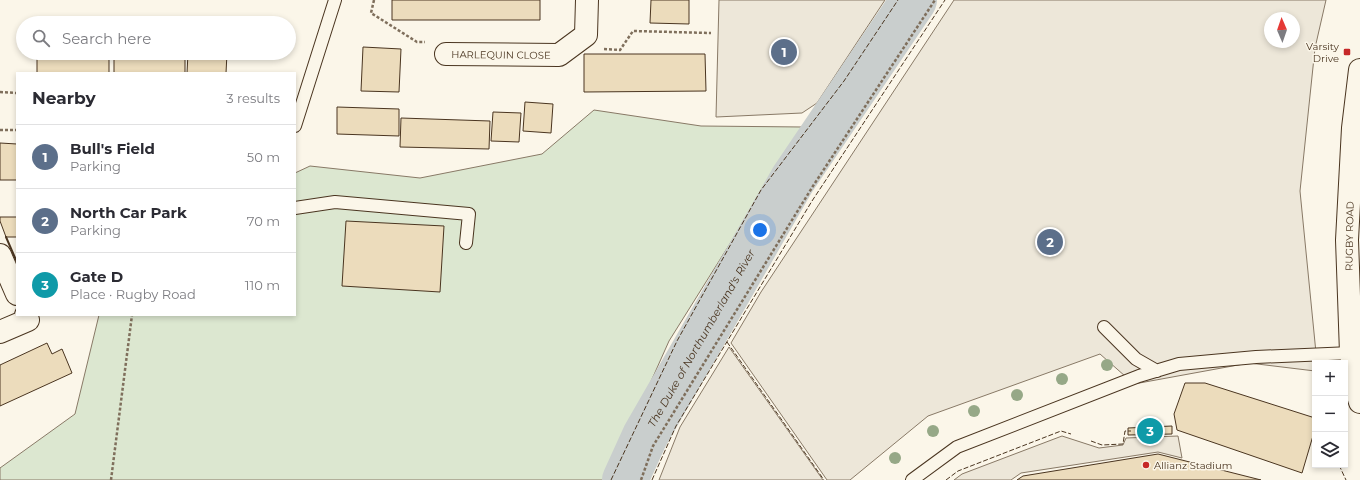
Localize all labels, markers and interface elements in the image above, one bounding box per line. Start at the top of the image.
north arrow [1264,12,1300,48]
search box [16,16,296,60]
icon: search [30,27,52,49]
text: Search here [62,29,151,48]
pin: 1 [771,37,797,67]
place label: Varsity Drive [1306,40,1340,65]
marker: Varsity Drive [1342,47,1352,57]
street label: HARLEQUIN CLOSE [451,48,551,62]
text: Nearby [32,88,96,108]
text: 3 results [226,90,280,106]
text: Bull's Field [70,139,155,158]
text: 1 [42,149,48,165]
text: 50 m [247,149,280,165]
text: Parking [70,158,121,174]
street label: RUGBY ROAD [1342,201,1357,271]
text: North Car Park [70,203,187,222]
text: 2 [41,213,49,229]
text: 70 m [247,213,280,229]
your location [750,220,770,240]
text: Parking [70,222,121,238]
pin: 2 [1037,227,1063,257]
water label: The Duke of Northumberland's River [645,247,758,430]
text: Gate D [70,267,123,286]
text: 3 [41,277,49,293]
text: 110 m [245,277,280,293]
text: Place · Rugby Road [70,286,196,302]
map controls [1312,360,1348,468]
button: + [1312,360,1348,396]
button: − [1312,396,1348,432]
pin: 3 [1137,416,1163,446]
button: layers [1312,432,1348,468]
place label: Allianz Stadium [1154,459,1232,472]
marker: Allianz Stadium [1141,460,1151,470]

